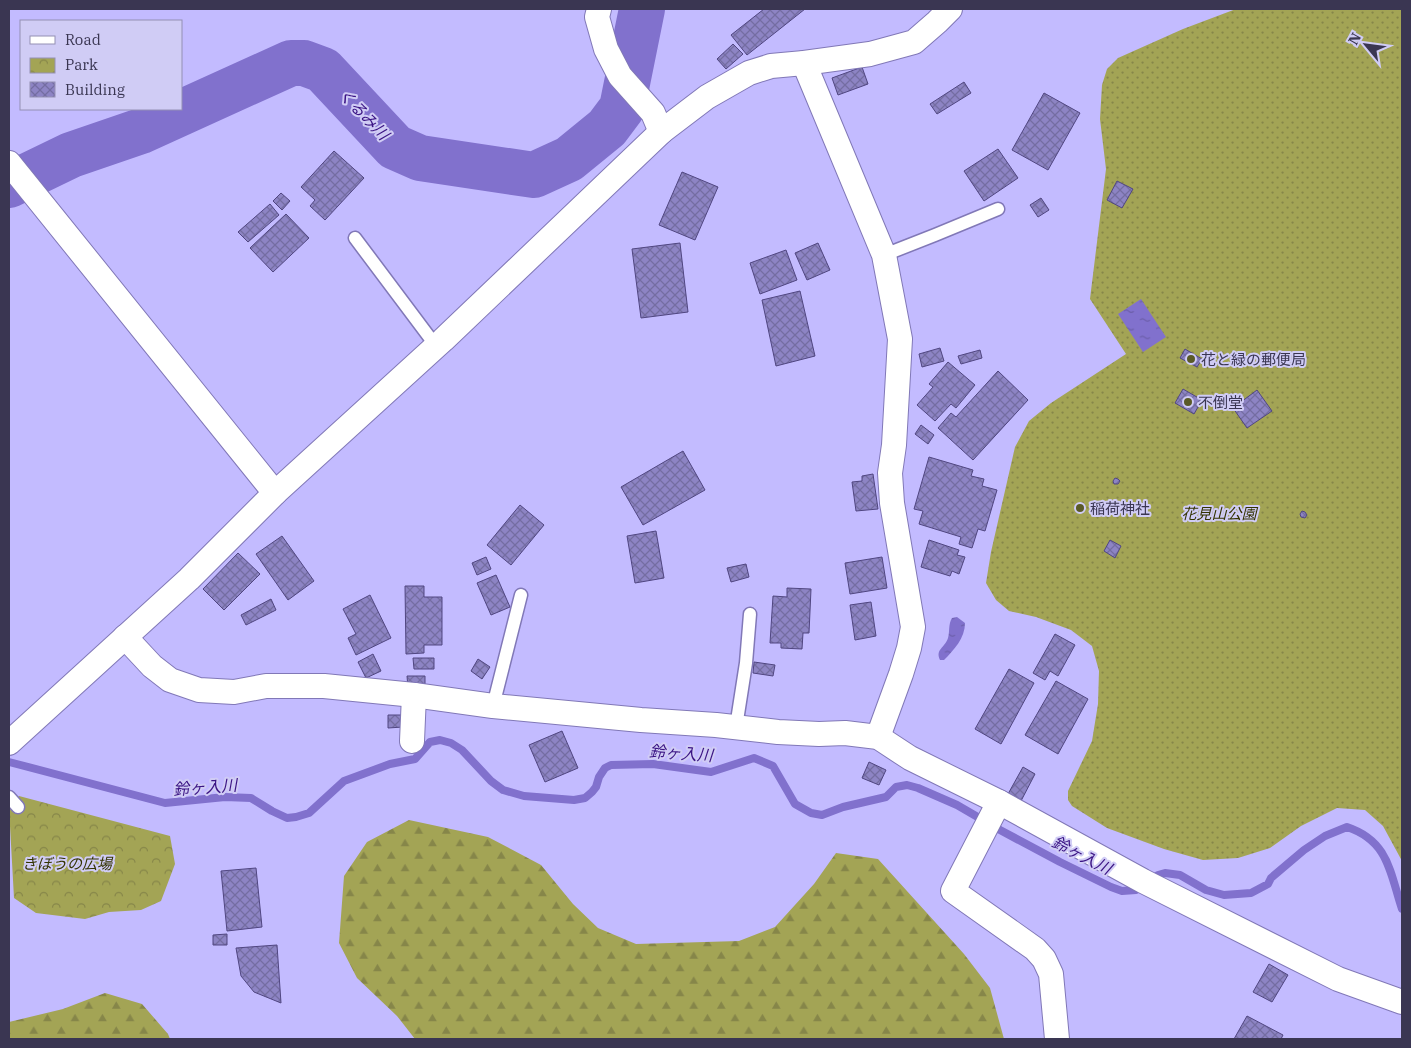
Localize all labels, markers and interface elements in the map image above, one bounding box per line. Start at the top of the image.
legend [20,20,182,110]
north arrow [1341,20,1391,70]
text: N [1344,29,1365,48]
text: Road [65,30,101,49]
text: Park [65,55,98,74]
text: Building [65,80,125,99]
water label: くるみ川 [335,84,395,145]
place label: 花と緑の郵便局 [1201,350,1306,369]
marker: 花と緑の郵便局 [1185,353,1197,365]
place label: 不倒堂 [1198,393,1243,412]
marker: 不倒堂 [1182,396,1194,408]
place label: 稲荷神社 [1090,499,1150,518]
marker: 稲荷神社 [1074,502,1086,514]
park label: 花見山公園 [1181,504,1258,523]
water label: 鈴ヶ入川 [648,741,716,765]
water label: 鈴ヶ入川 [172,775,240,799]
water label: 鈴ヶ入川 [1049,832,1117,879]
park label: きぼうの広場 [22,854,114,873]

